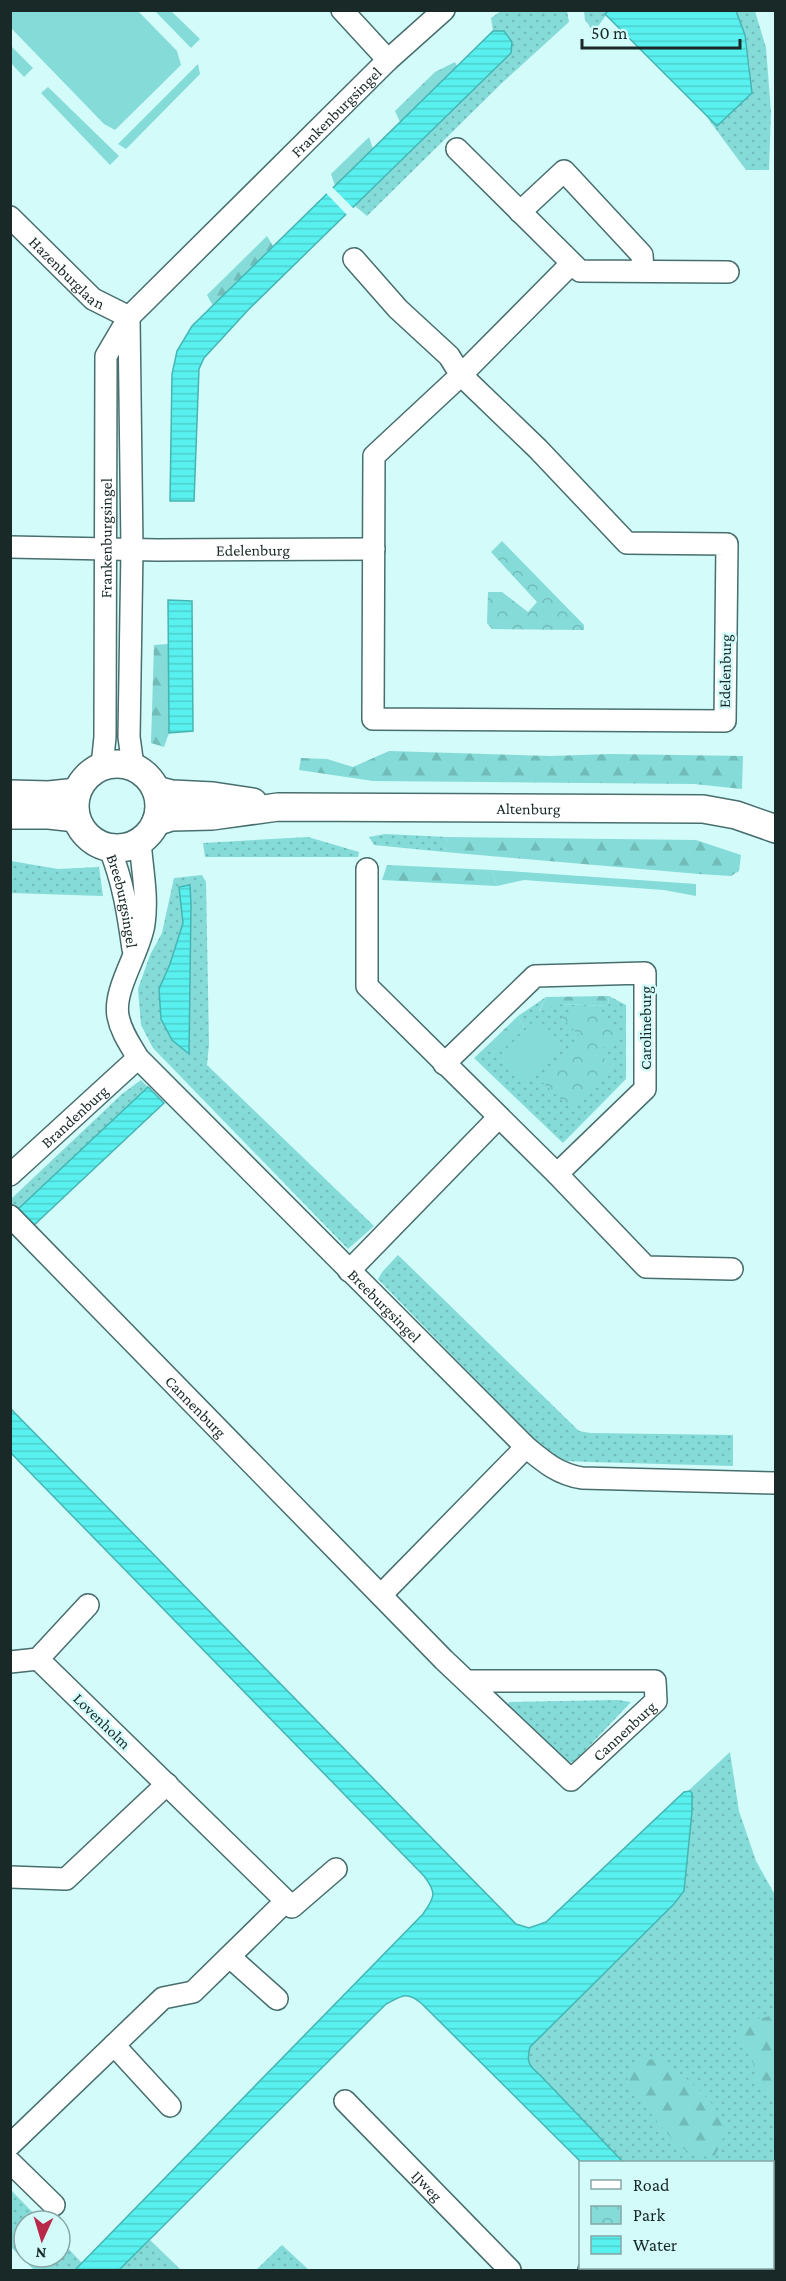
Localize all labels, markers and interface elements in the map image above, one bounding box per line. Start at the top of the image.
scale bar [582,12,740,50]
text: 50 m [591,23,628,43]
street label: Frankenburgsingel [287,63,385,160]
street label: Hazenburglaan [26,233,108,312]
street label: Frankenburgsingel [97,478,115,598]
street label: Edelenburg [216,541,290,559]
street label: Edelenburg [716,634,735,708]
street label: Altenburg [497,800,561,818]
street label: Breeburgsingel [104,852,141,949]
street label: Carolineburg [637,986,655,1070]
street label: Brandenburg [37,1082,112,1151]
street label: Breeburgsingel [345,1265,425,1345]
street label: Cannenburg [162,1372,230,1441]
street label: Lovenholm [70,1690,134,1752]
street label: Cannenburg [589,1697,660,1764]
legend [579,2161,774,2269]
street label: IJweg [409,2167,446,2205]
text: Road [633,2175,670,2195]
text: Park [633,2205,665,2225]
north arrow [12,2209,72,2269]
text: Water [633,2235,678,2255]
text: N [35,2245,47,2262]

